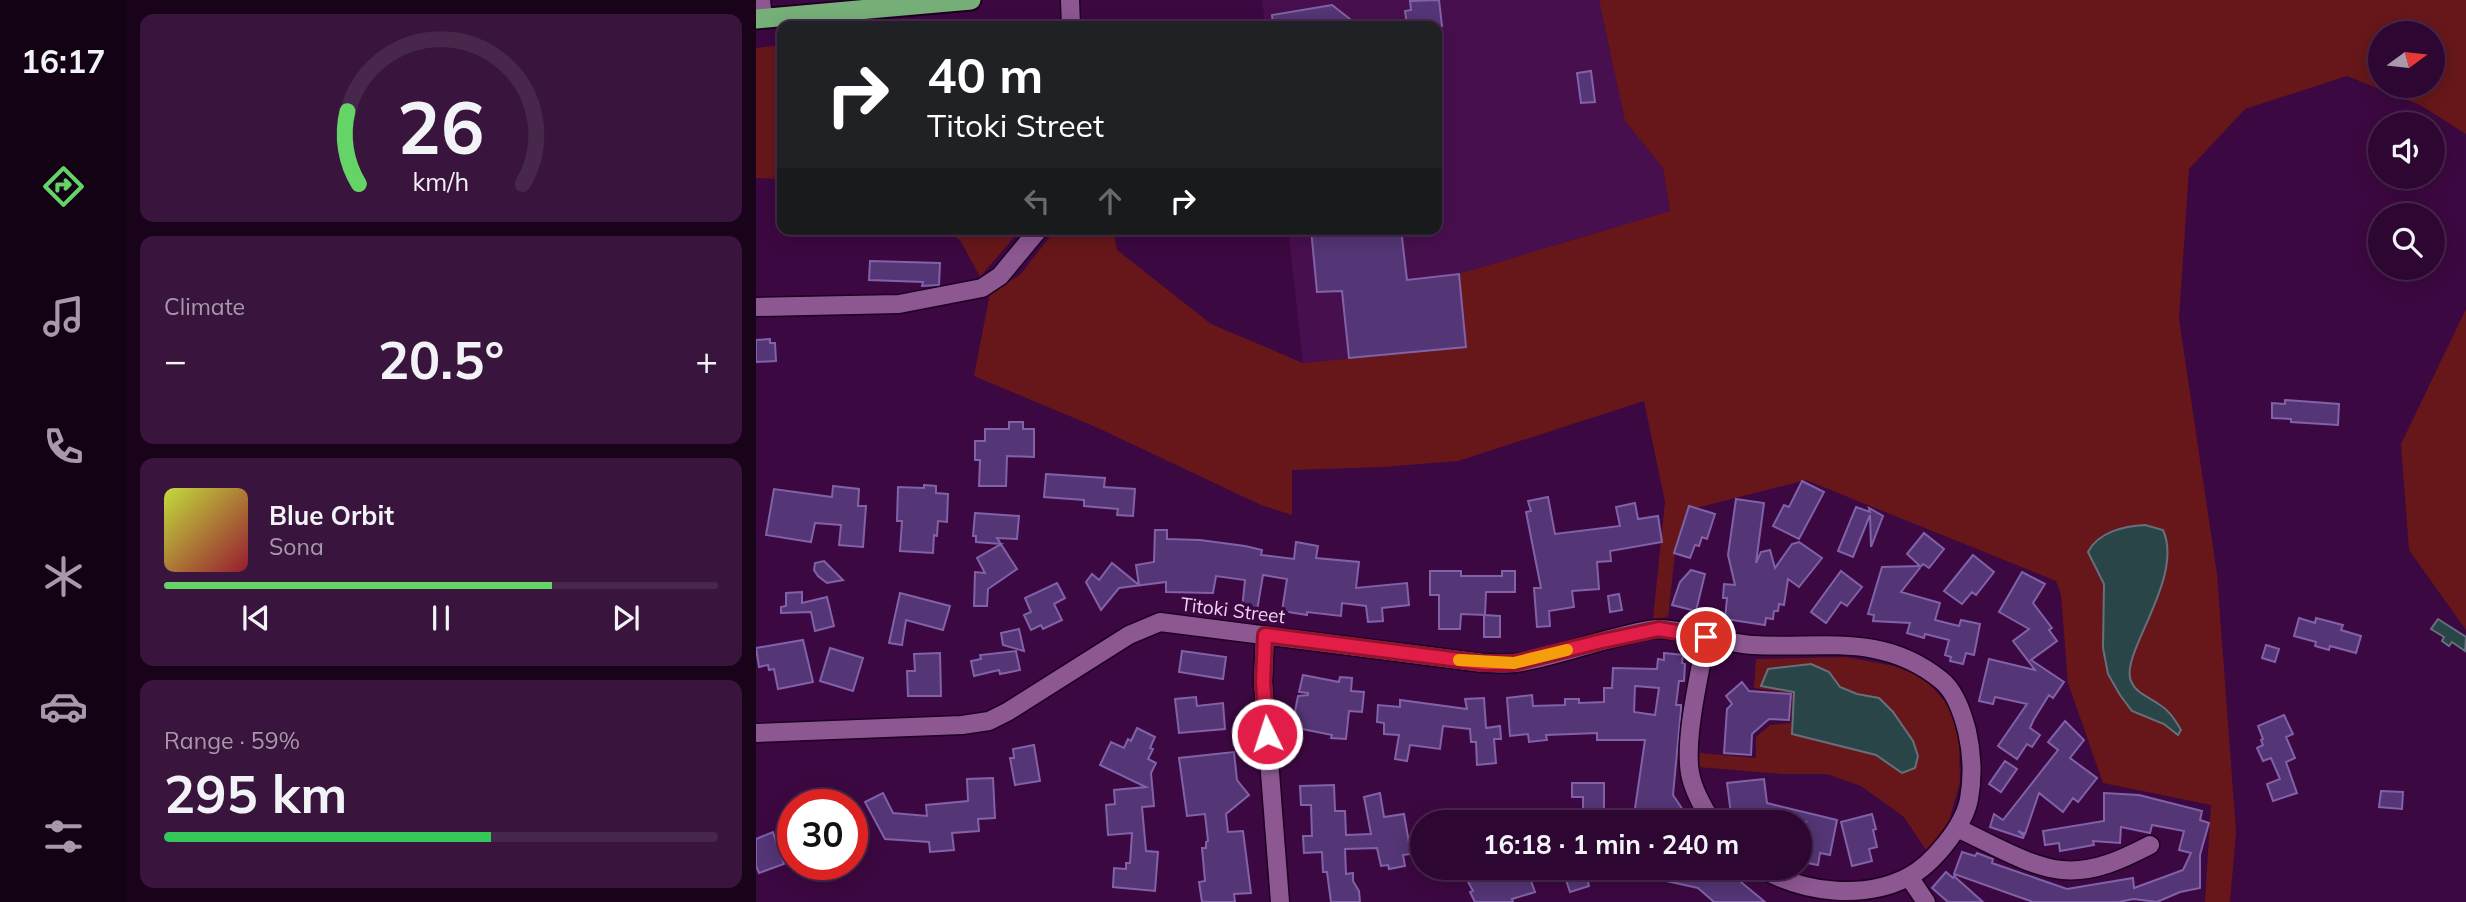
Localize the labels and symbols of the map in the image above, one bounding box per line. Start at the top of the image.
north arrow [2368,21,2445,98]
street label: Titoki Street [1179,592,1287,628]
pin [1676,607,1736,667]
position arrow [1230,697,1304,771]
speed limit sign: 30 [777,789,868,880]

